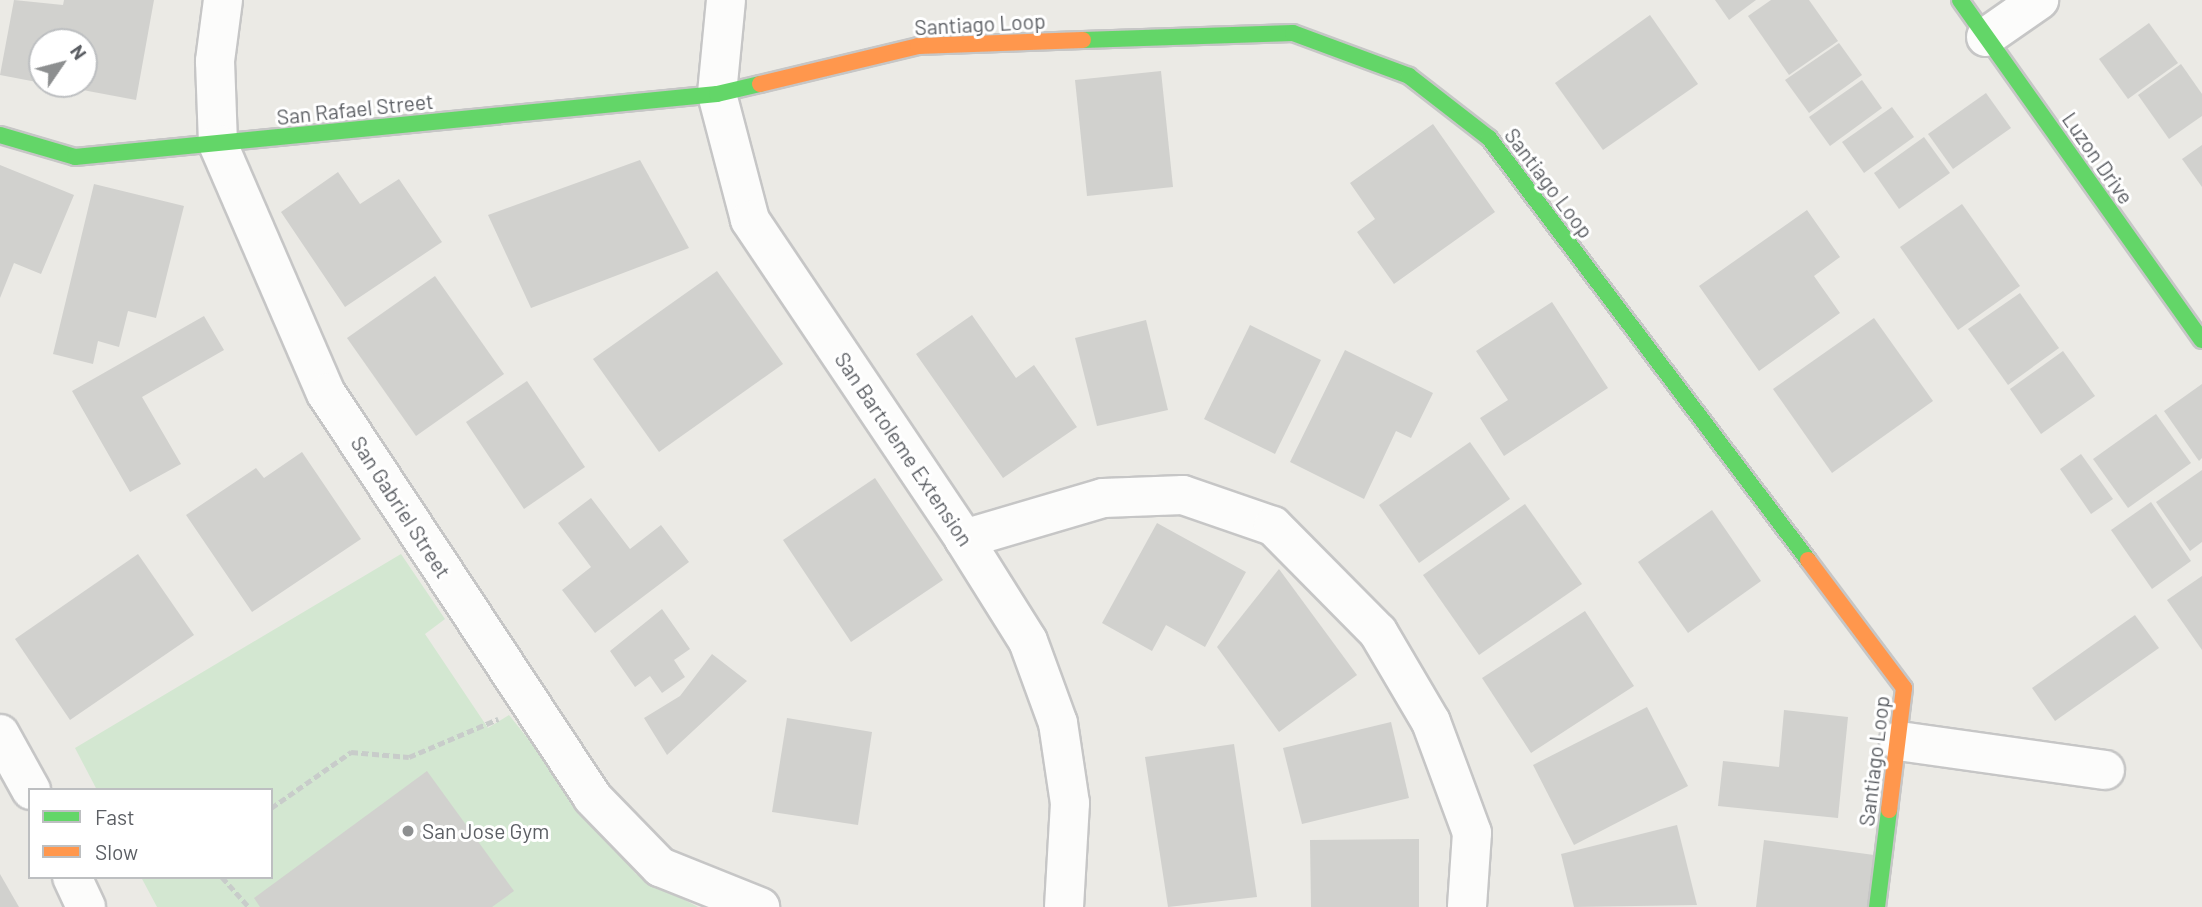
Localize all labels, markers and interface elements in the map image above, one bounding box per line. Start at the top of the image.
street label: Santiago Loop [914,8,1046,40]
north arrow [28,28,98,98]
text: N [66,40,92,64]
street label: San Rafael Street [275,88,435,130]
street label: Luzon Drive [2057,107,2139,209]
street label: Santiago Loop [1499,123,1599,243]
street label: San Bartoleme Extension [830,347,978,551]
street label: San Gabriel Street [346,431,456,583]
street label: Santiago Loop [1853,694,1895,828]
legend [28,788,273,879]
text: Fast [95,804,135,829]
place label: San Jose Gym [422,818,549,844]
marker: San Jose Gym [400,823,416,839]
text: Slow [95,839,138,864]

